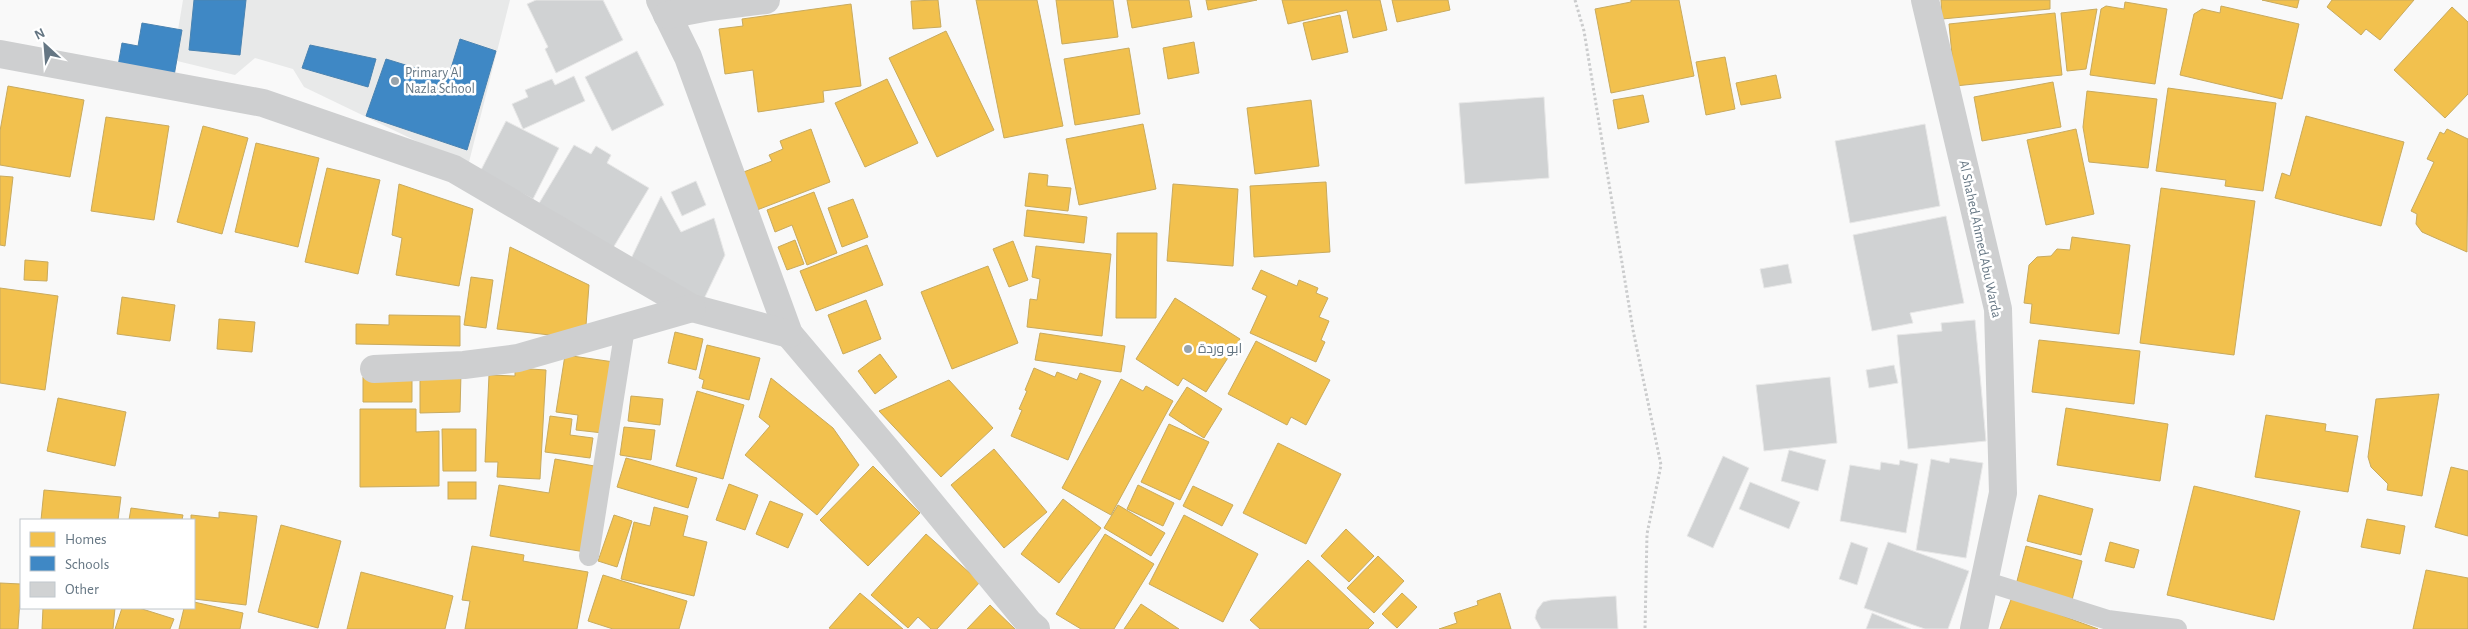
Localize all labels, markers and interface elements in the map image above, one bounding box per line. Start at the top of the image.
north arrow [20,20,70,70]
text: N [32,26,47,43]
place label: Primary Al Nazla School [405,66,475,96]
marker: Primary Al Nazla School [389,75,401,87]
street label: Al Shahed Ahmed Abu Warda [1956,159,2004,320]
place label: ابو وردة [1198,342,1242,356]
marker: ابو وردة [1182,343,1194,355]
legend [20,519,195,609]
text: Homes [65,532,107,547]
text: Schools [65,557,109,572]
text: Other [65,582,99,597]

